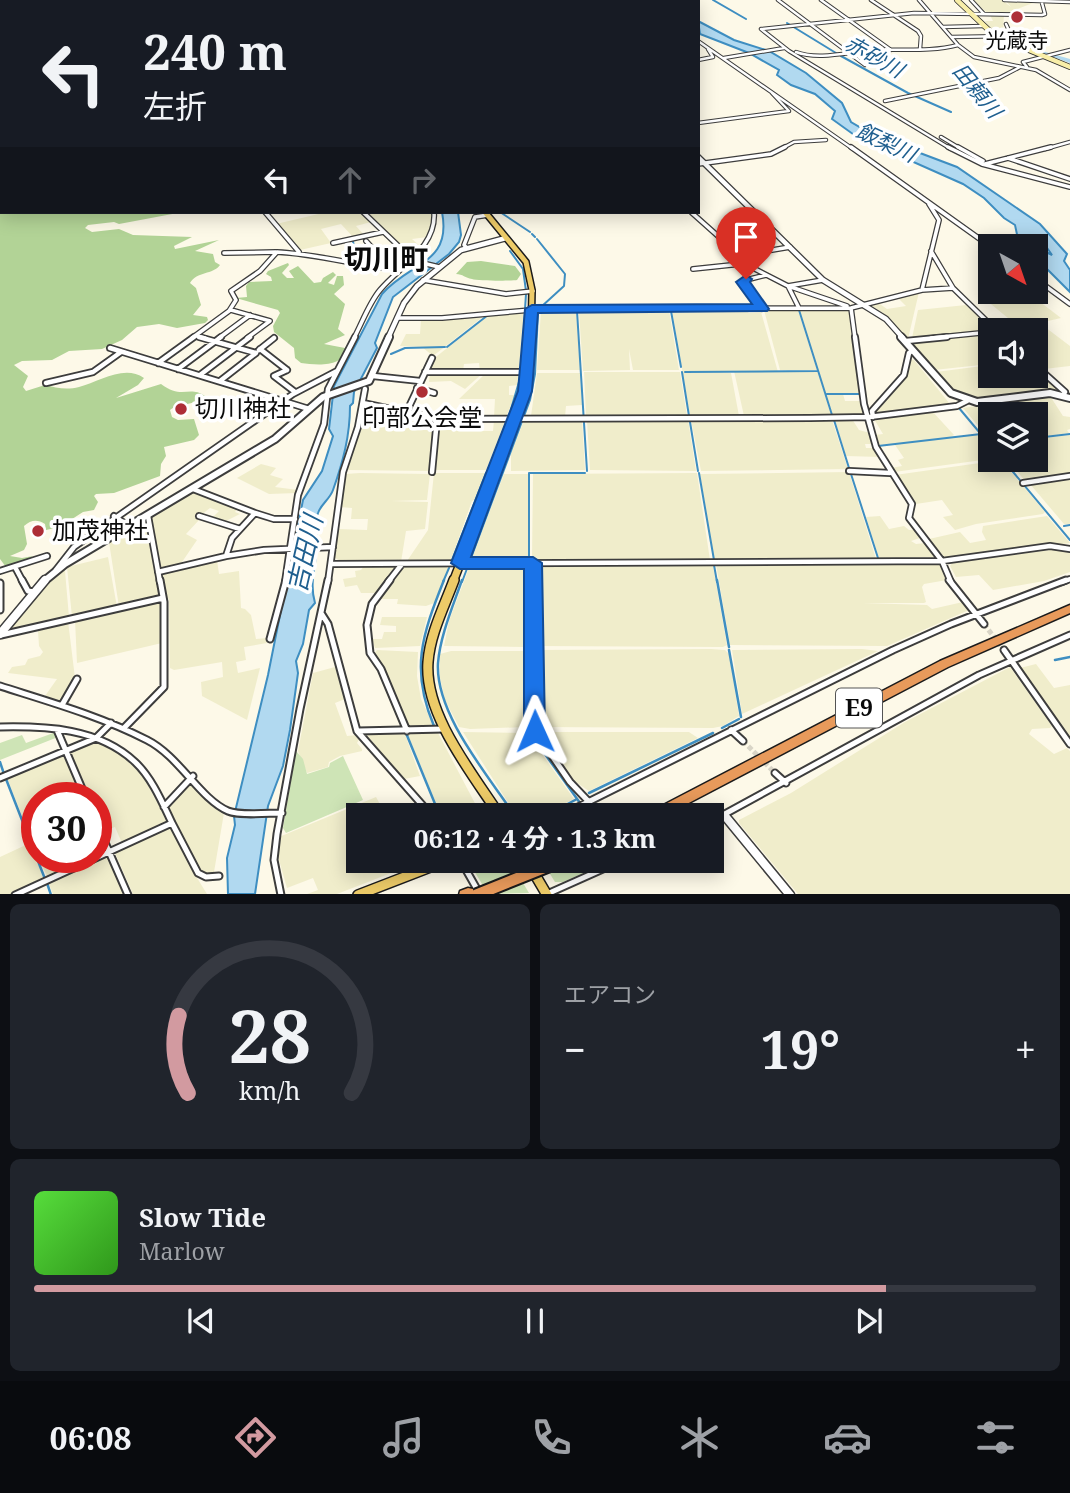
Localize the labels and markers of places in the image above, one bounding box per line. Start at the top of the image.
marker: 光蔵寺 [1009,9,1025,25]
place label: 光蔵寺 [986,26,1049,54]
pin [716,207,776,279]
marker: 印部公会堂 [414,384,430,400]
place label: 切川神社 [195,391,291,424]
place label: 印部公会堂 [362,400,482,433]
marker: 切川神社 [173,401,189,417]
place label: 加茂神社 [52,513,148,546]
marker: 加茂神社 [30,523,46,539]

